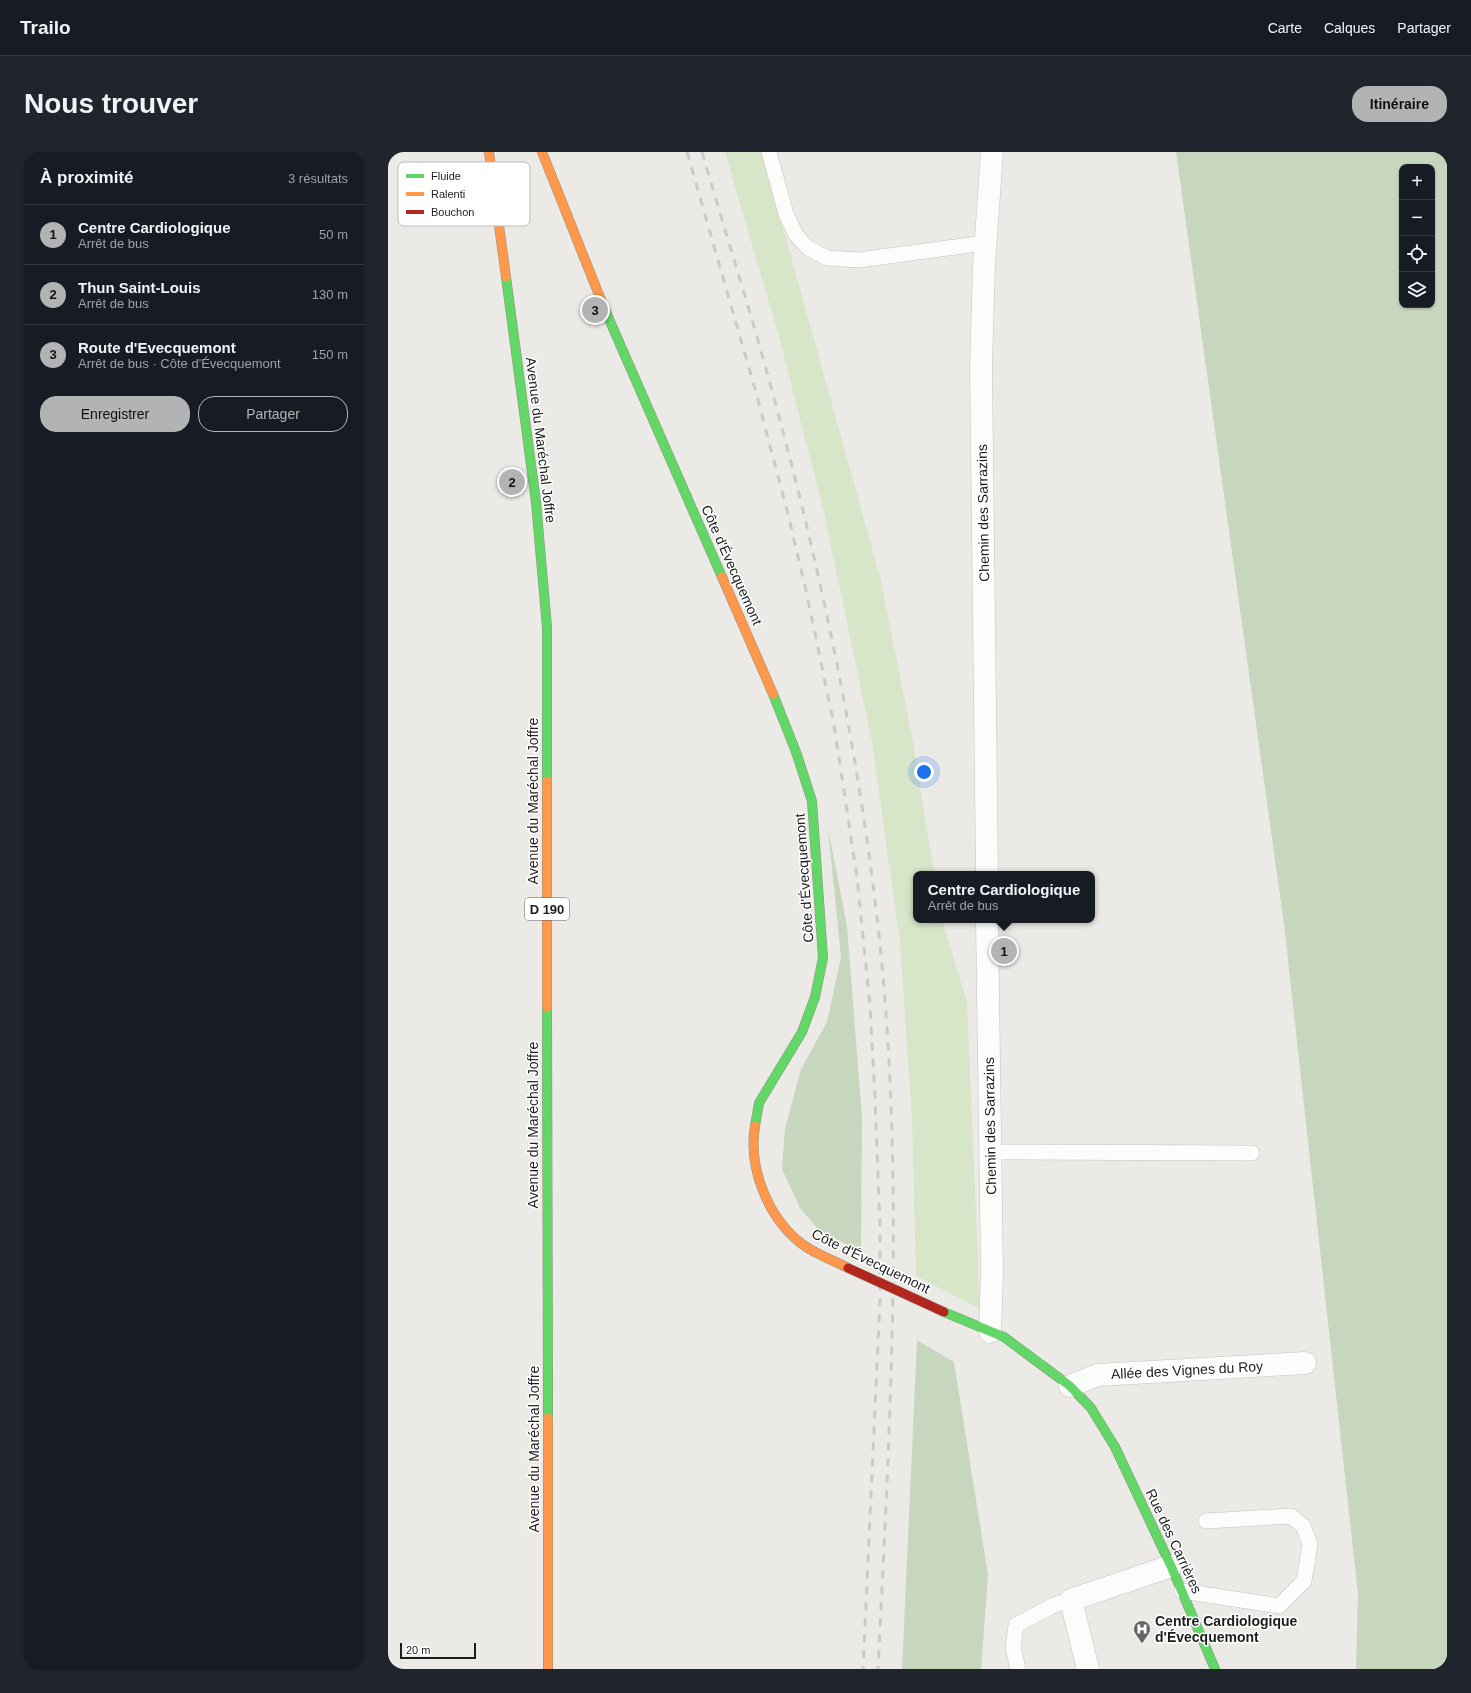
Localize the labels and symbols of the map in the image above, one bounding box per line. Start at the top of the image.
legend [398,162,530,226]
text: Fluide [431,170,461,182]
text: Ralenti [431,188,465,200]
text: Bouchon [431,206,474,218]
pin: 3 [582,295,608,325]
street label: Avenue du Maréchal Joffre [523,356,559,524]
street label: Chemin des Sarrazins [974,444,992,582]
pin: 2 [499,467,525,497]
street label: Côte d'Évecquemont [698,503,766,628]
street label: Avenue du Maréchal Joffre [525,717,541,884]
your location [914,762,934,782]
street label: Côte d'Évecquemont [791,813,816,943]
road number: D 190 [525,898,569,920]
pin: 1 [991,936,1017,966]
street label: Avenue du Maréchal Joffre [525,1041,541,1208]
street label: Chemin des Sarrazins [981,1057,999,1195]
street label: Côte d'Évecquemont [809,1225,933,1297]
street label: Allée des Vignes du Roy [1111,1358,1263,1382]
street label: Avenue du Maréchal Joffre [526,1365,542,1532]
street label: Rue des Carrières [1143,1486,1205,1596]
place label: Centre Cardiologique d'Évecquemont [1155,1613,1298,1645]
hospital icon: Centre Cardiologique d'Évecquemont [1132,1619,1152,1644]
scale bar [400,1641,476,1660]

